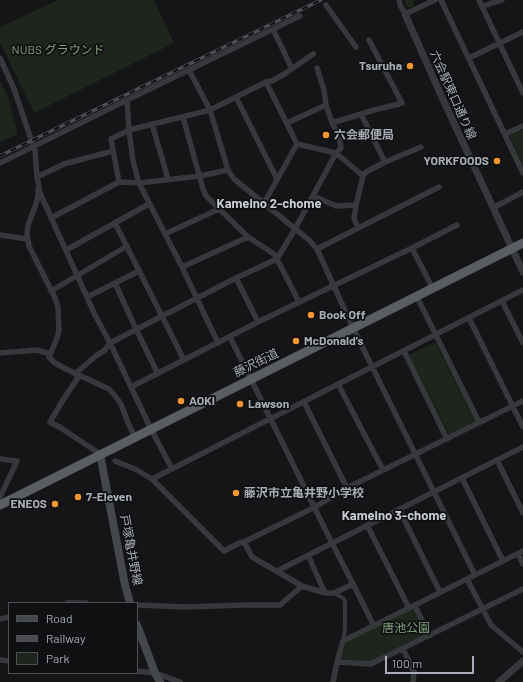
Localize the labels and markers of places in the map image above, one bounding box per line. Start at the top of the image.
place label: Tsuruha [359,59,402,73]
marker: Tsuruha [405,61,415,71]
place label: 六会郵便局 [334,128,394,142]
marker: 六会郵便局 [321,130,331,140]
place label: YORKFOODS [424,154,489,168]
marker: YORKFOODS [492,156,502,166]
place label: Book Off [319,308,365,322]
marker: Book Off [306,310,316,320]
place label: McDonald's [304,334,364,348]
marker: McDonald's [291,336,301,346]
place label: AOKI [189,394,215,408]
marker: AOKI [176,396,186,406]
place label: Lawson [248,397,289,411]
marker: Lawson [235,399,245,409]
place label: 藤沢市立亀井野小学校 [244,486,364,500]
marker: 藤沢市立亀井野小学校 [231,488,241,498]
place label: 7-Eleven [86,490,132,504]
marker: 7-Eleven [73,492,83,502]
place label: ENEOS [10,497,47,511]
marker: ENEOS [50,499,60,509]

